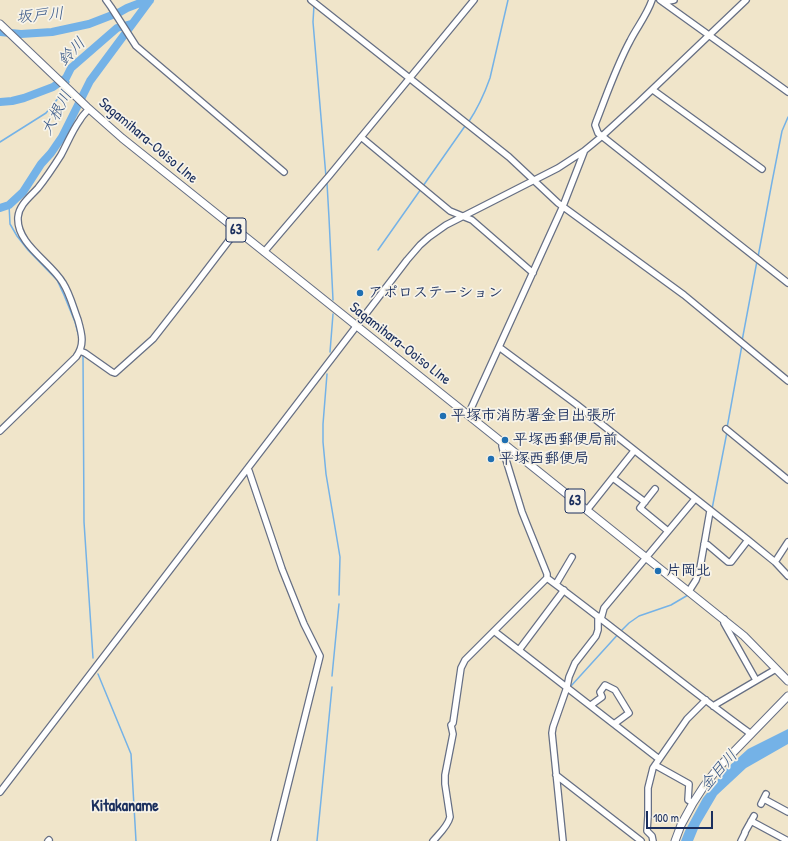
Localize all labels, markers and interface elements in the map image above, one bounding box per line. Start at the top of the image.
water label: 坂戸川 [15,4,65,28]
water label: 鈴川 [54,34,90,70]
water label: 大根川 [37,87,77,139]
street label: Sagamihara-Ooiso LIne [95,94,201,188]
road number: 63 [226,218,246,242]
place label: アポロステーション [368,284,503,302]
marker: アポロステーション [355,288,365,298]
street label: Sagamihara-Ooiso LIne [346,299,454,389]
place label: 平塚市消防署金目出張所 [451,407,616,425]
marker: 平塚市消防署金目出張所 [438,411,448,421]
place label: 平塚西郵便局前 [513,431,618,449]
marker: 平塚西郵便局前 [500,435,510,445]
place label: 平塚西郵便局 [499,450,589,468]
marker: 平塚西郵便局 [486,454,496,464]
road number: 63 [565,489,585,513]
place label: 片岡北 [666,562,711,580]
marker: 片岡北 [653,566,663,576]
water label: 金目川 [696,747,742,795]
district label: Kitakaname [91,797,159,817]
scale bar [648,803,715,829]
text: 100 m [653,809,679,826]

